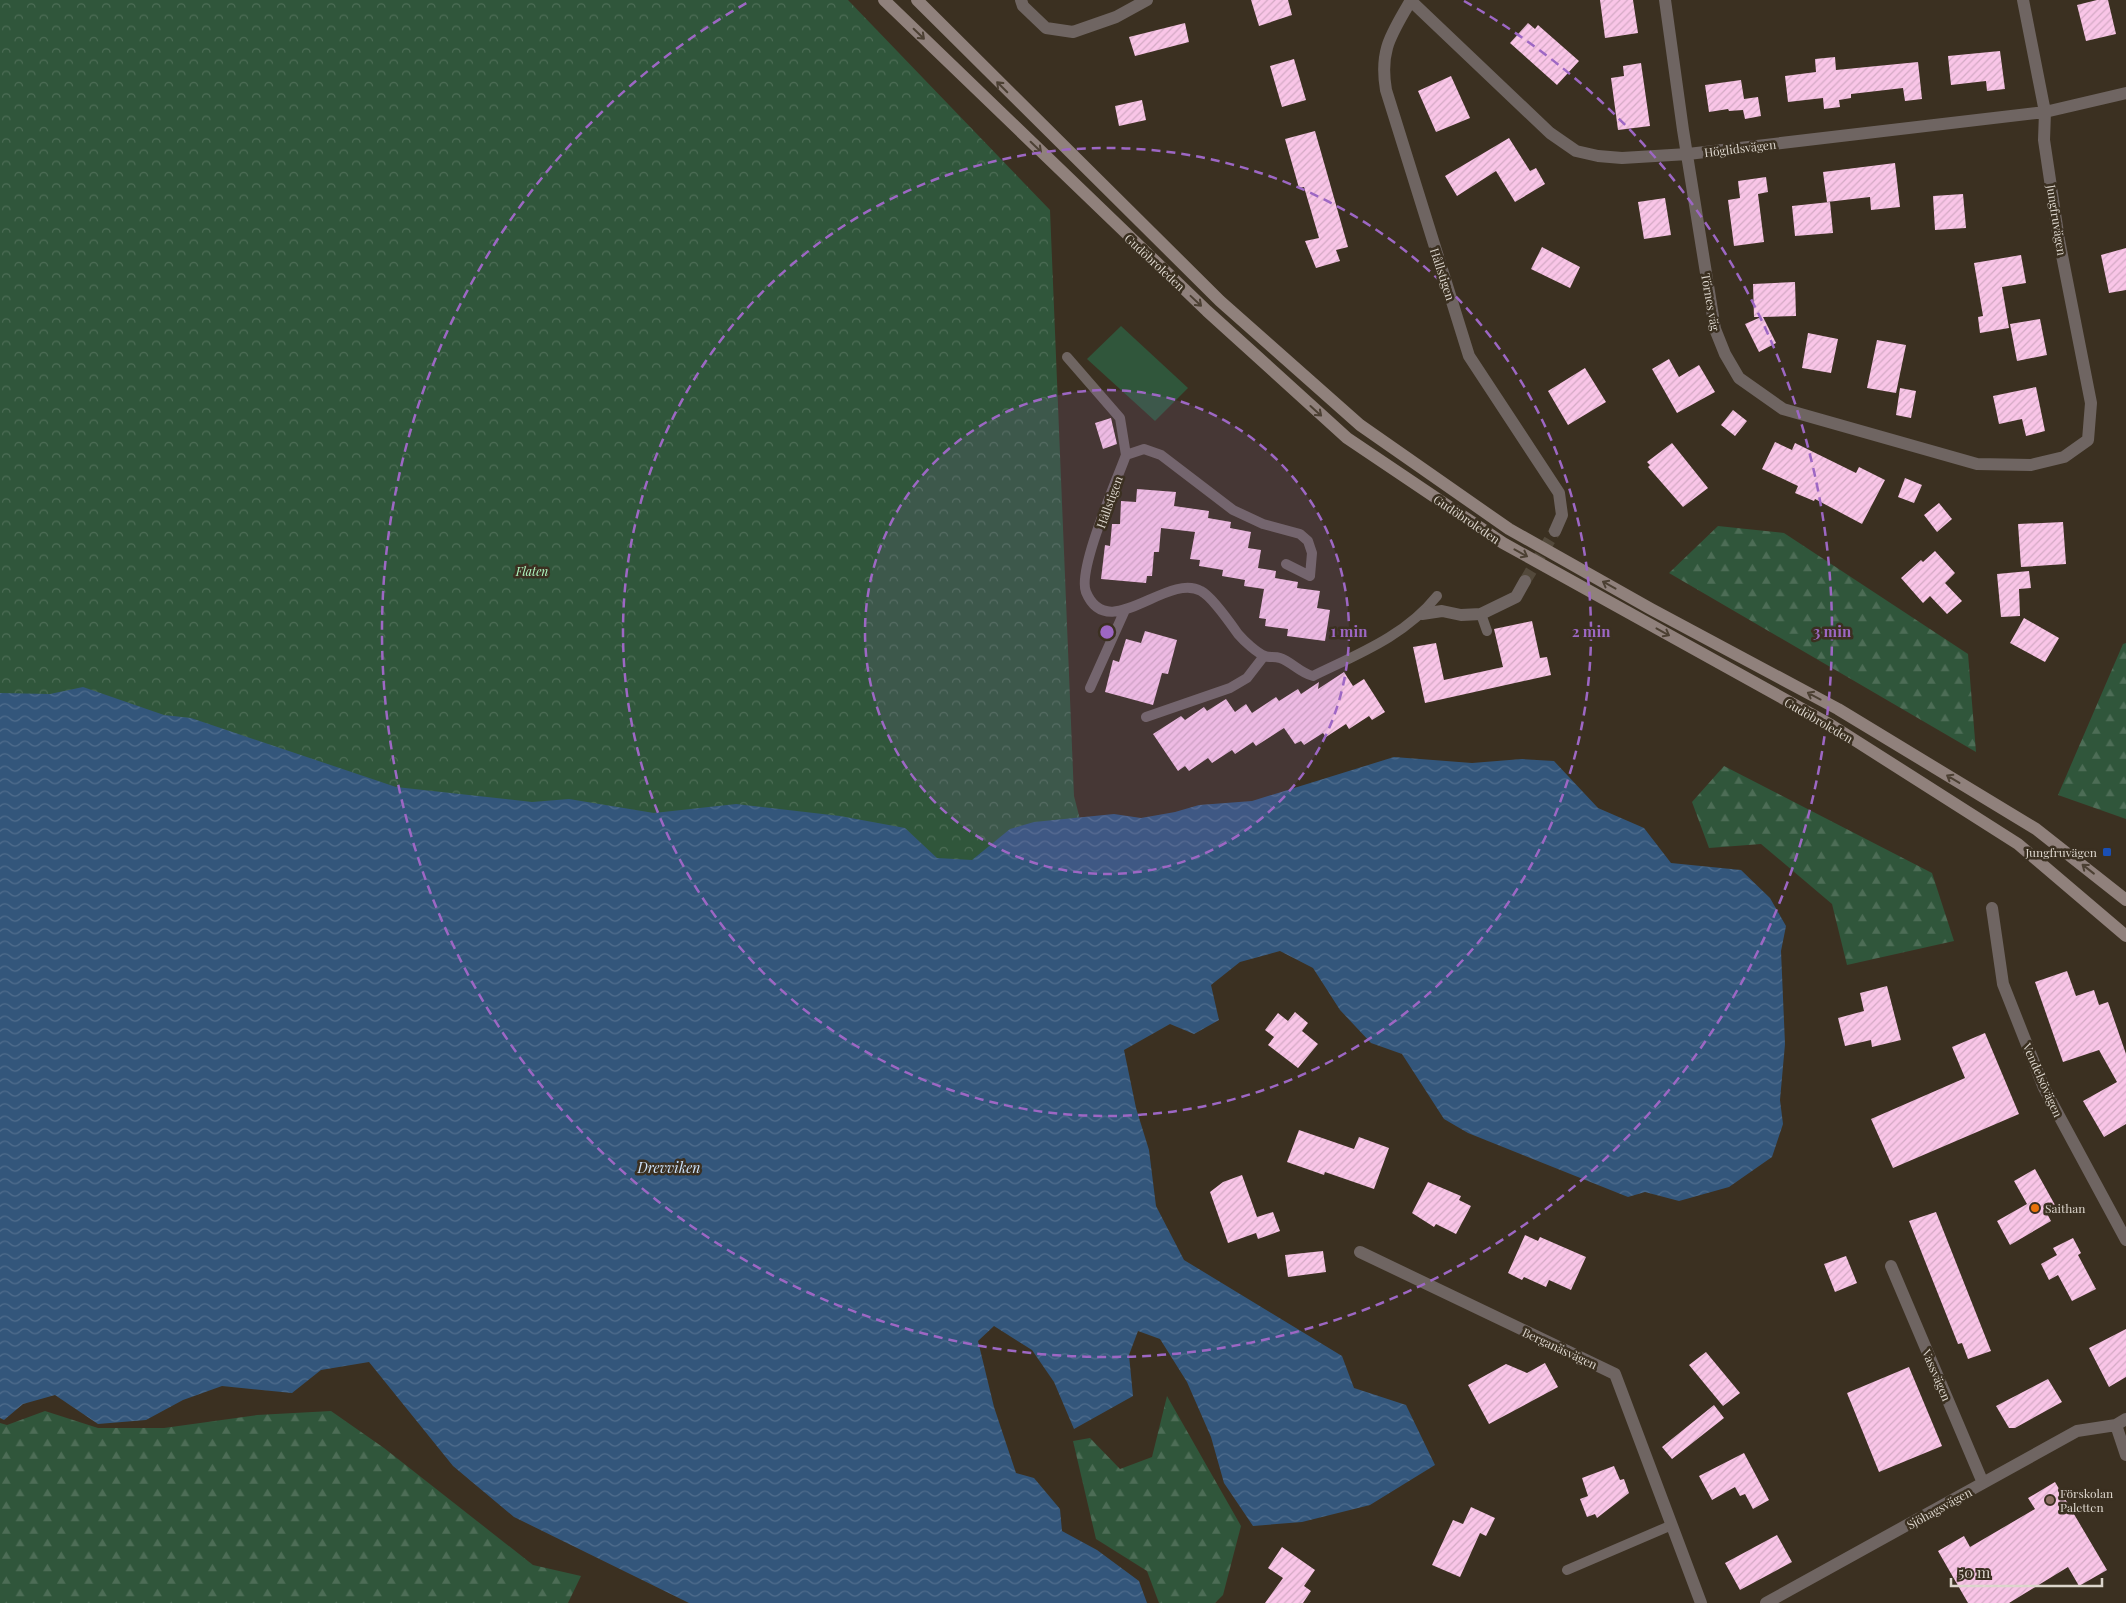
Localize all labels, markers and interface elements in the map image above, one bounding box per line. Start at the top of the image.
one-way arrow [913,28,925,40]
one-way arrow [996,80,1008,93]
street label: Höglidsvägen [1703,136,1777,160]
one-way arrow [1029,141,1042,153]
street label: Jungfruvägen [2043,182,2071,257]
street label: Gudöbroleden [1121,230,1189,294]
street label: Hållstigen [1427,246,1459,302]
street label: Törnes väg [1698,272,1724,333]
one-way arrow [1190,295,1203,307]
one-way arrow [1310,405,1323,417]
street label: Hållstigen [1092,474,1126,530]
street label: Gudöbroleden [1431,491,1503,547]
one-way arrow [1513,549,1528,559]
park label: Flaten [515,563,548,579]
one-way arrow [1602,580,1617,589]
text: 1 min [1331,621,1368,641]
text: 2 min [1572,621,1611,641]
text: 3 min [1813,621,1852,641]
centre of rings [1098,623,1116,641]
one-way arrow [1655,628,1670,638]
one-way arrow [1806,691,1821,701]
street label: Gudöbroleden [1782,694,1856,746]
one-way arrow [1947,773,1961,783]
place label: Jungfruvägen [2024,844,2097,860]
marker: Jungfruvägen [2101,846,2113,858]
one-way arrow [2082,864,2095,875]
street label: Vendelsövägen [2019,1039,2067,1120]
water label: Drevviken [637,1158,700,1177]
place label: Saithan [2045,1200,2085,1216]
marker: Saithan [2029,1202,2041,1214]
street label: Berganäsvägen [1520,1324,1600,1372]
street label: Vassvägen [1919,1346,1955,1403]
street label: Sjöhagsvägen [1904,1484,1974,1532]
place label: Förskolan Paletten [2060,1485,2113,1515]
marker: Förskolan Paletten [2044,1494,2056,1506]
scale bar [1951,1556,2102,1588]
text: 50 m [1958,1562,1991,1582]

